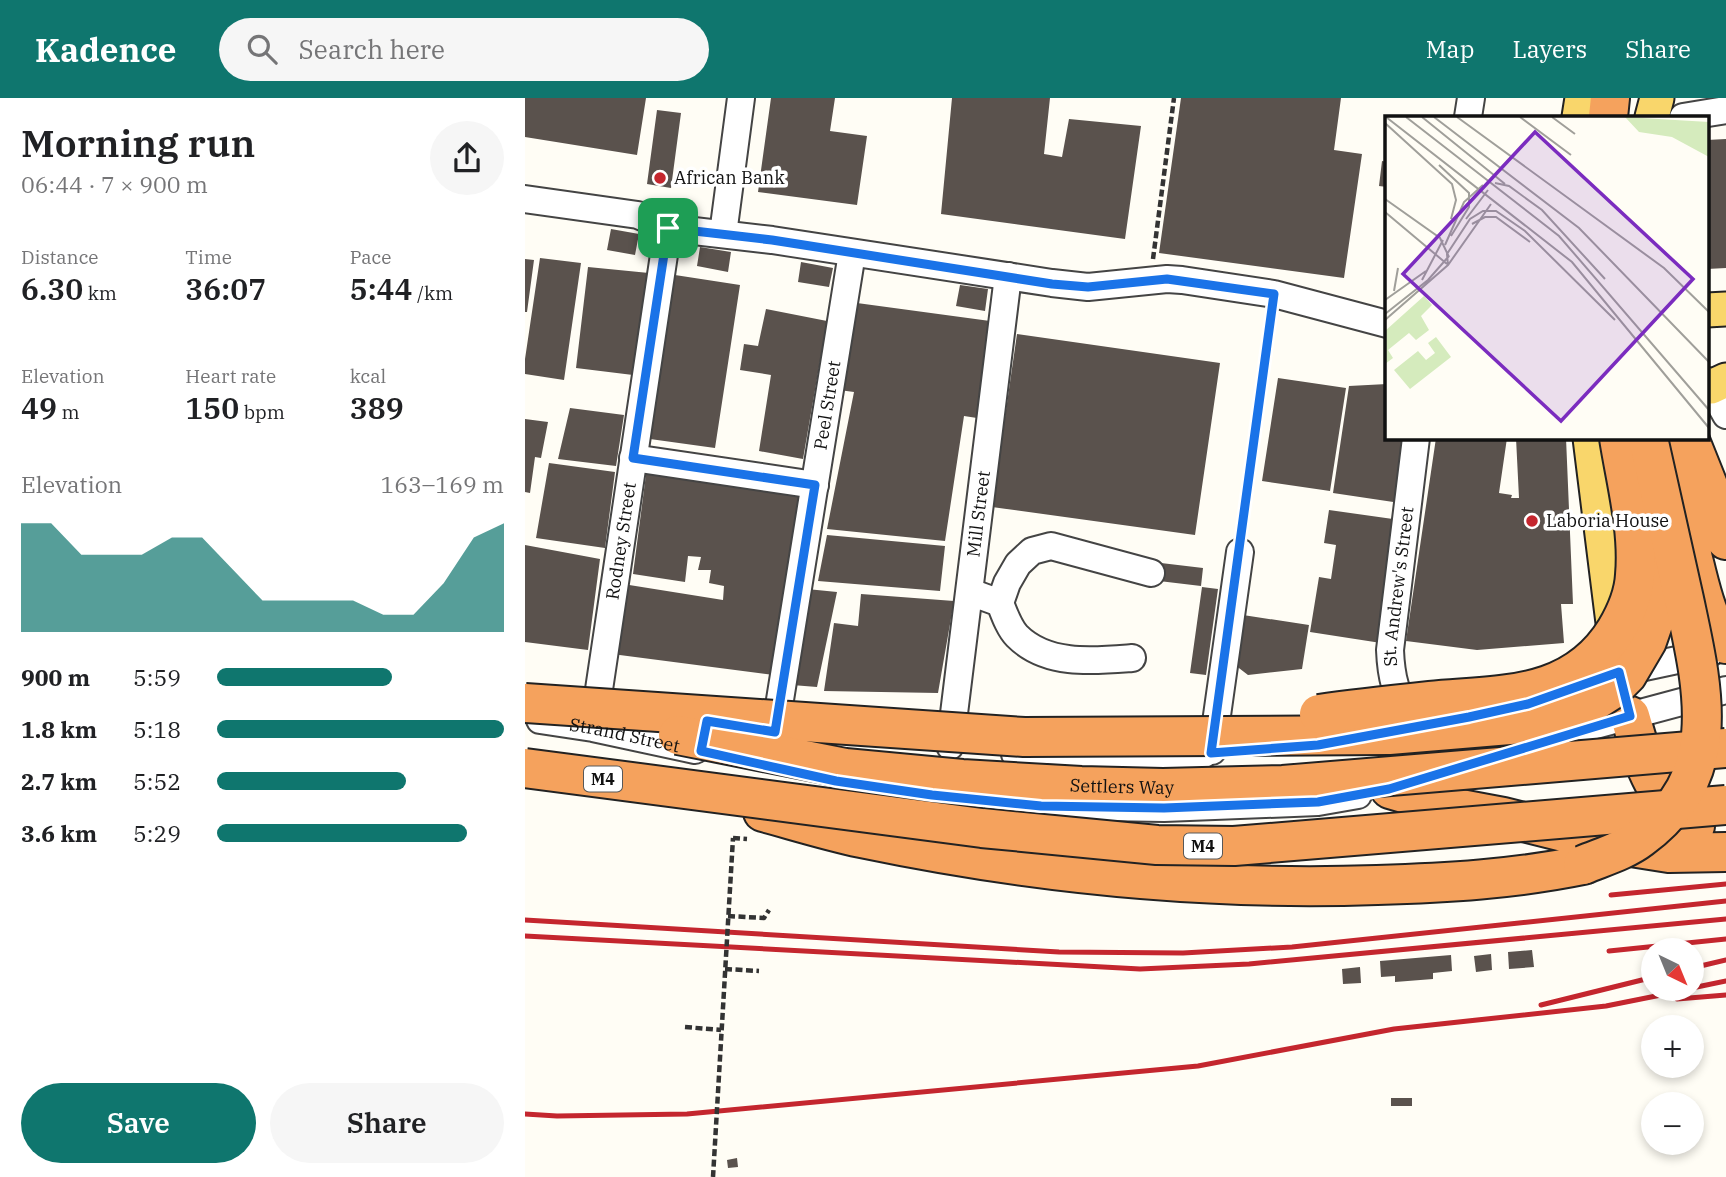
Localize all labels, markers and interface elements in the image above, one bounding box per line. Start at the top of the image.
search box [219,18,709,81]
text: Kadence [35,28,177,71]
icon: search [243,30,281,68]
text: Search here [299,32,445,66]
text: Map [1426,33,1474,65]
text: Layers [1512,33,1587,65]
text: Share [1625,33,1691,65]
inset map [1385,116,1709,439]
text: Morning run [21,118,255,167]
button: share [430,121,504,195]
place label: African Bank [674,166,785,189]
text: 06:44 · 7 × 900 m [21,169,208,199]
marker: African Bank [652,170,668,186]
pin [638,198,698,258]
icon: arrive [649,209,687,247]
text: Distance [21,245,99,269]
text: Time [185,245,232,269]
text: Pace [350,245,391,269]
text: 6.30 [21,269,83,308]
text: 36:07 [185,269,266,308]
text: 5:44 [350,269,413,308]
text: km [83,281,117,305]
text: /km [413,281,453,305]
street label: Peel Street [808,359,846,452]
text: Elevation [21,364,105,388]
text: Heart rate [185,364,276,388]
text: kcal [350,364,386,388]
text: 49 [21,388,57,427]
text: 150 [185,388,239,427]
text: 389 [350,388,404,427]
text: m [57,400,80,424]
text: bpm [239,400,285,424]
text: Elevation [21,469,122,499]
text: 163–169 m [380,469,504,499]
street label: Mill Street [961,469,995,558]
street label: Rodney Street [601,481,641,601]
street label: St. Andrew's Street [1378,505,1418,668]
place label: Laboria House [1546,509,1669,532]
marker: Laboria House [1524,513,1540,529]
text: 900 m [21,662,90,692]
text: 5:59 [133,662,181,692]
street label: Strand Street [568,713,682,757]
text: 1.8 km [21,714,97,744]
text: 5:18 [133,714,181,744]
text: 2.7 km [21,766,97,796]
text: 5:52 [133,766,181,796]
road number: M4 [584,766,622,792]
street label: Settlers Way [1069,773,1175,799]
text: 3.6 km [21,818,97,848]
text: 5:29 [133,818,181,848]
road number: M4 [1184,834,1222,859]
north arrow [1641,938,1705,1001]
map controls [1641,938,1704,1155]
button: + [1641,1015,1704,1078]
button: Save [21,1083,256,1163]
button: Share [270,1083,504,1163]
button: − [1641,1092,1704,1155]

